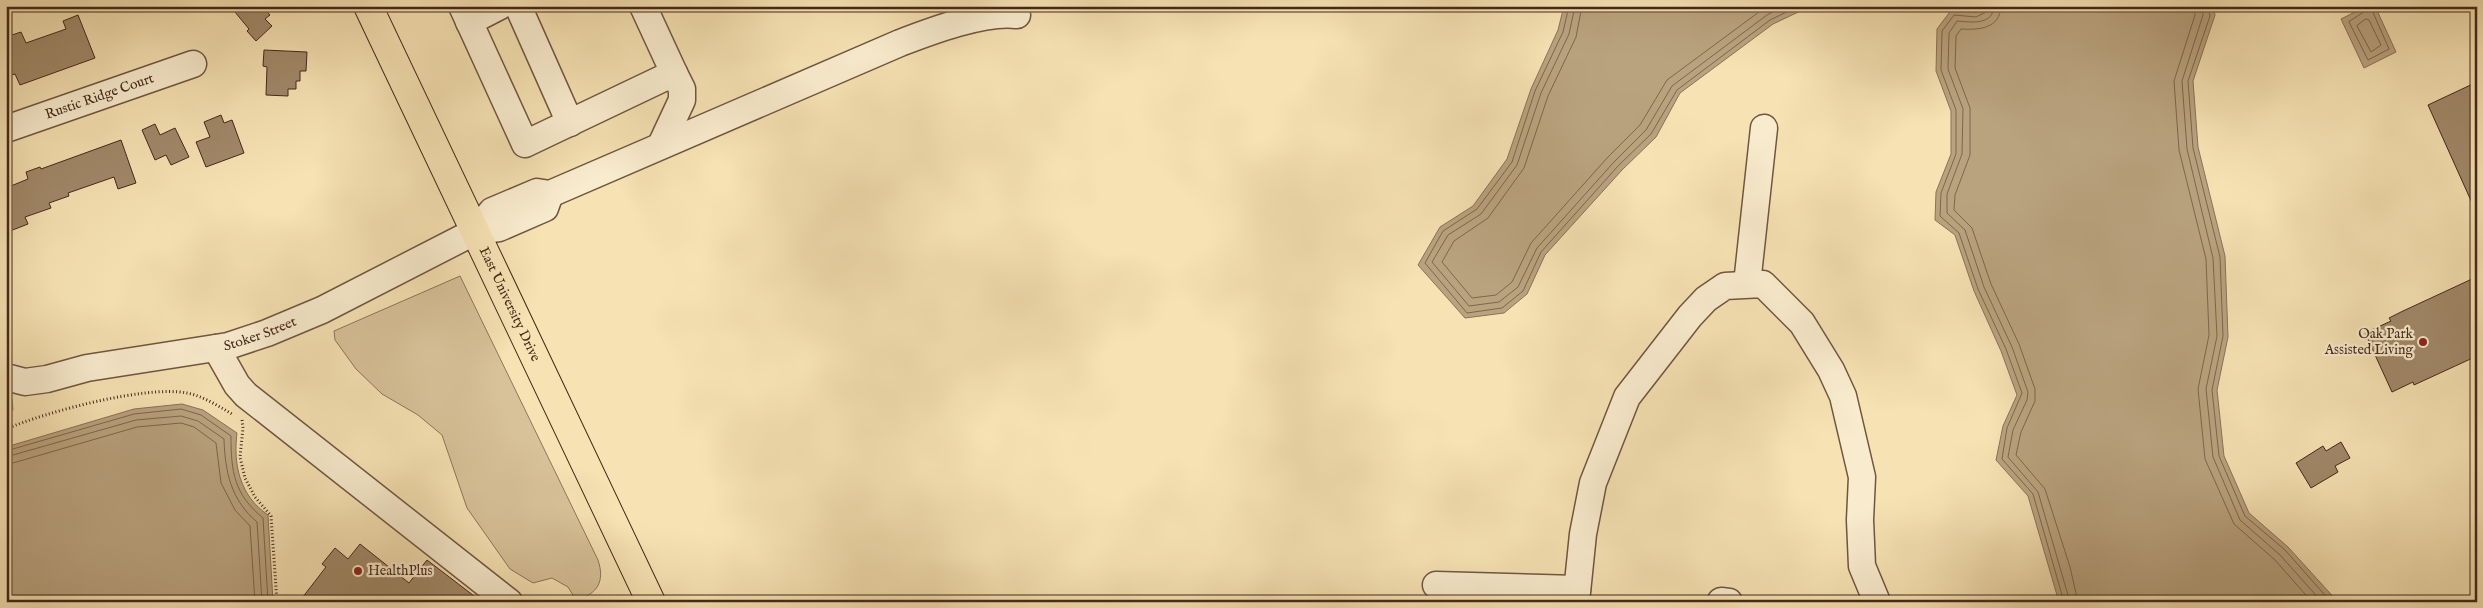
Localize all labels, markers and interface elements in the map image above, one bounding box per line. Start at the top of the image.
street label: Rustic Ridge Court [43,69,156,124]
street label: East University Drive [475,244,545,365]
street label: Stoker Street [222,313,299,356]
place label: Oak Park Assisted Living [2324,325,2413,359]
marker: Oak Park Assisted Living [2417,336,2429,348]
place label: HealthPlus [368,562,433,580]
marker: HealthPlus [352,565,364,577]

